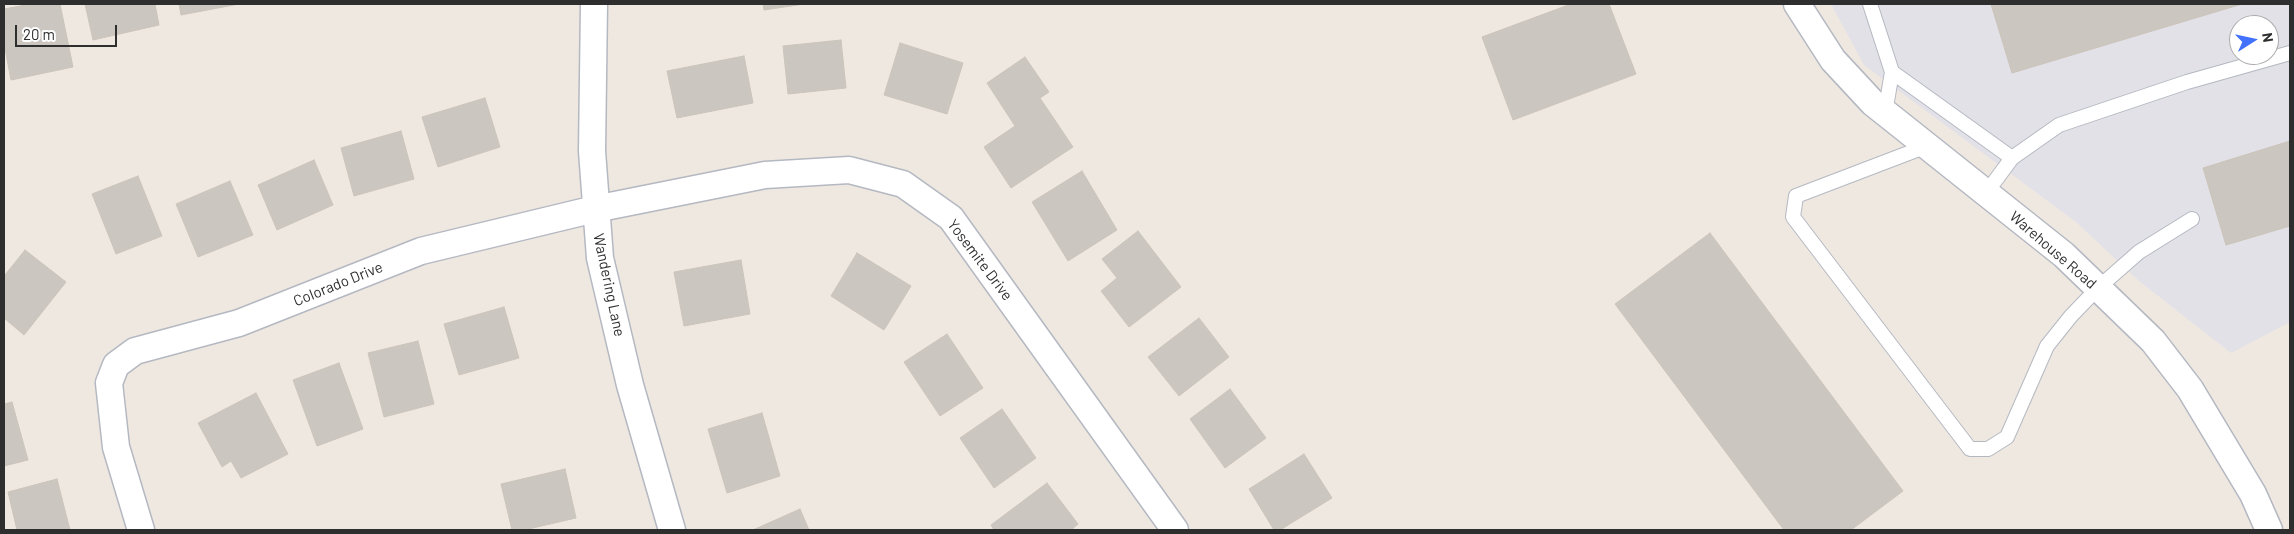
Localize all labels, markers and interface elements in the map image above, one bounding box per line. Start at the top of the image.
scale bar [18,15,120,47]
north arrow [2229,15,2279,65]
text: 20 m [23,25,55,43]
text: N [2259,31,2277,44]
street label: Warehouse Road [2006,207,2100,293]
street label: Yosemite Drive [944,216,1016,304]
street label: Wandering Lane [589,232,629,338]
street label: Colorado Drive [291,258,385,310]

